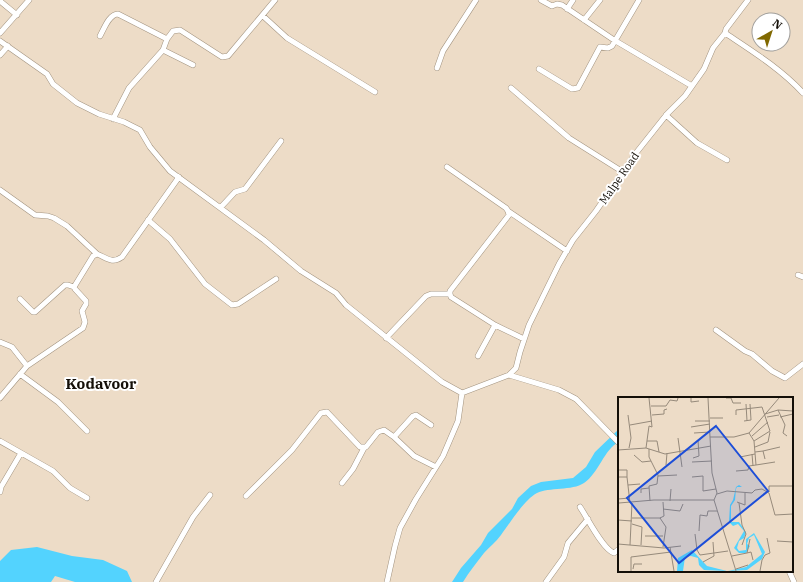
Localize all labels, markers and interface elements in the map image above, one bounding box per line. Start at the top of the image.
north arrow [751,12,791,52]
text: N [770,16,785,33]
street label: Malpe Road [596,149,642,207]
district label: Kodavoor [66,374,137,393]
inset map [618,397,793,572]

